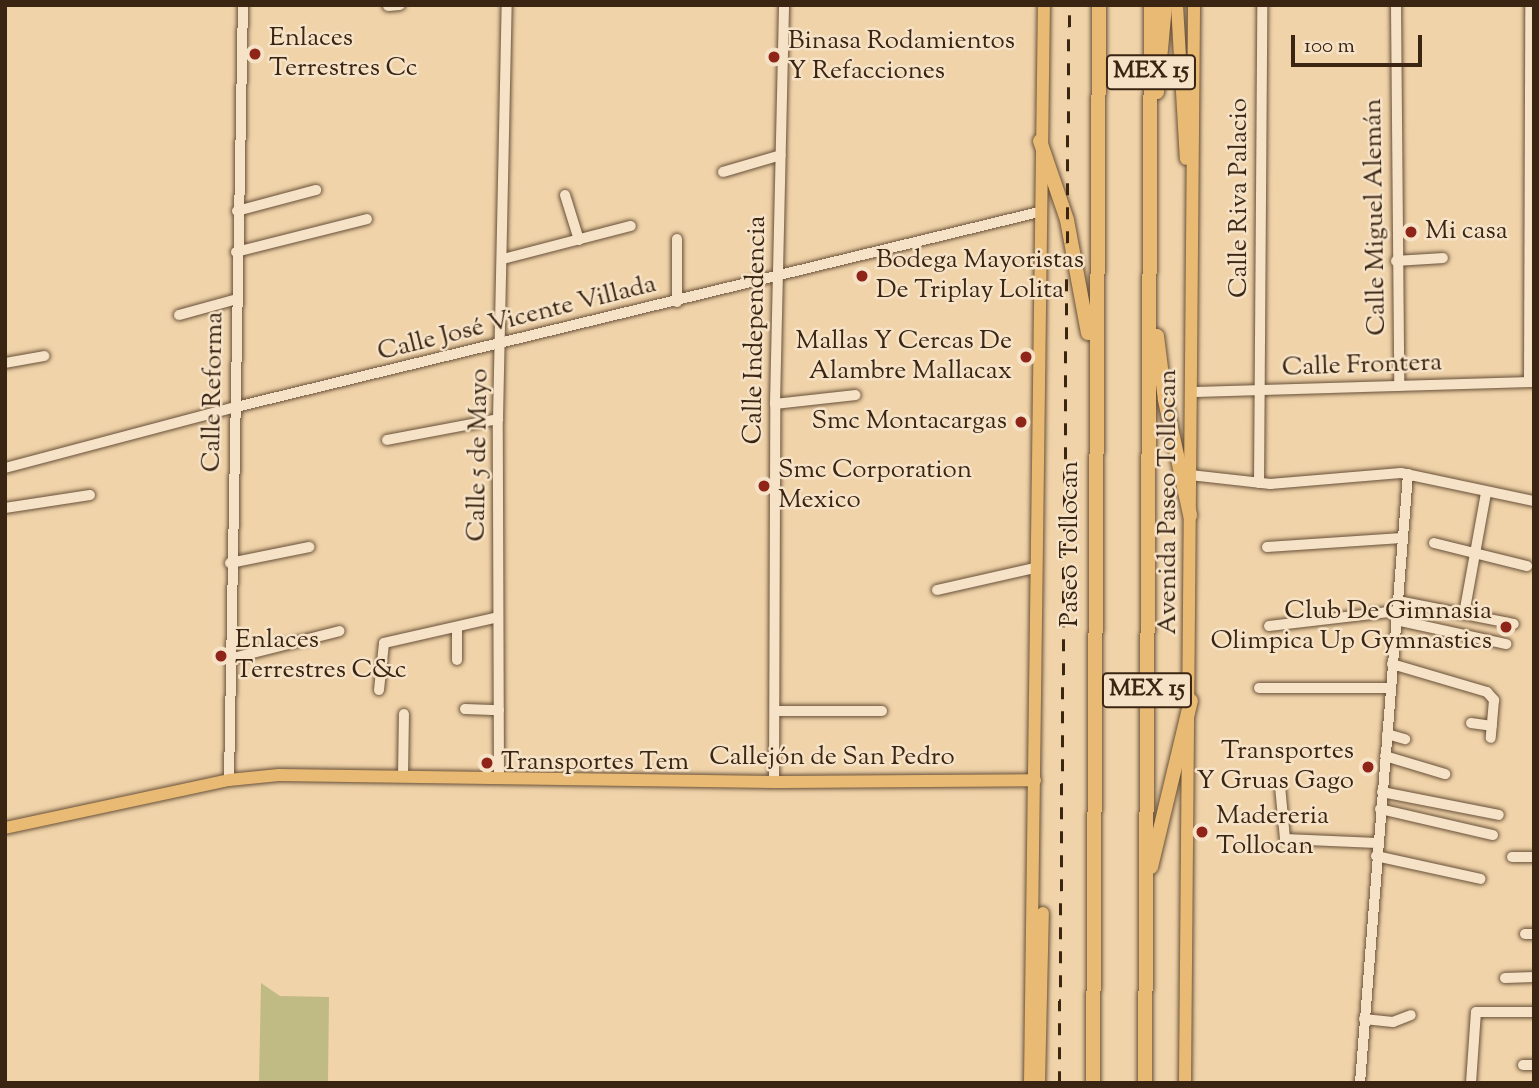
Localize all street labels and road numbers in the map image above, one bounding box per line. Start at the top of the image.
road number: MEX 15 [1106,52,1196,92]
street label: Calle Riva Palacio [1224,98,1256,298]
street label: Calle Miguel Alemán [1358,98,1394,336]
street label: Calle Independencia [738,215,774,445]
street label: Calle José Vicente Villada [374,269,660,369]
street label: Calle Reforma [197,312,231,472]
street label: Calle Frontera [1281,348,1443,384]
street label: Calle 5 de Mayo [462,368,496,542]
street label: Avenida Paseo Tollocan [1153,369,1185,635]
street label: Paseo Tollocan [1055,461,1087,627]
road number: MEX 15 [1102,670,1192,710]
street label: Callejón de San Pedro [709,742,955,774]

